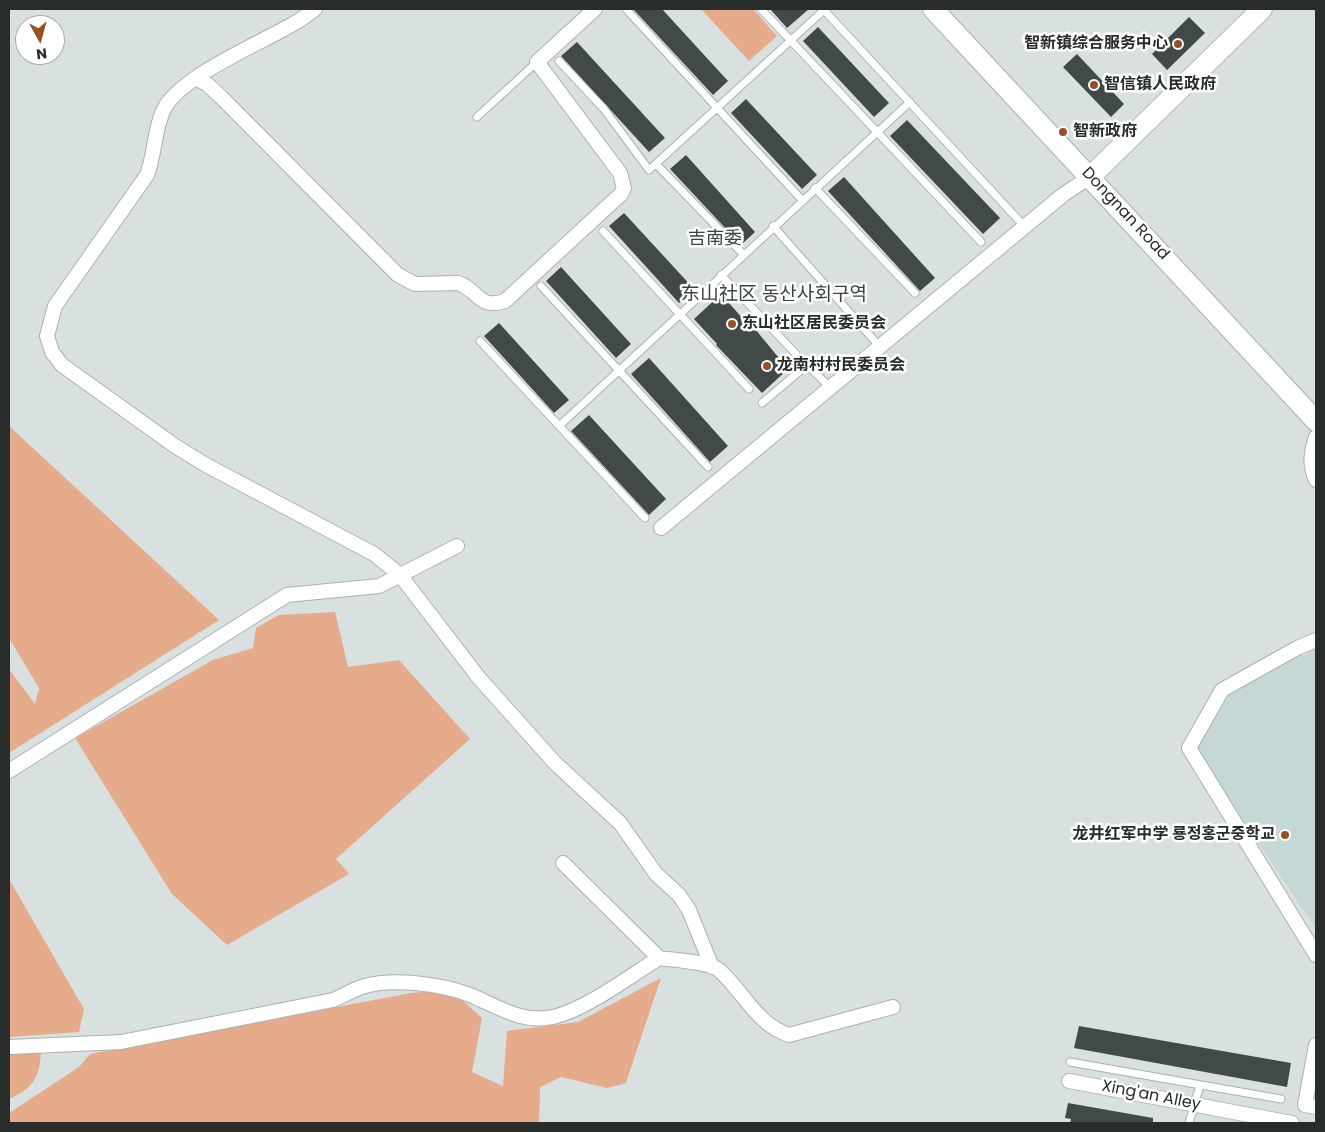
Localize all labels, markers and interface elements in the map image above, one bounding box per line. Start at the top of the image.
north arrow [15,15,65,65]
place label: 智新镇综合服务中心 [1024,34,1168,54]
marker: 智新镇综合服务中心 [1172,38,1184,50]
text: N [35,43,48,64]
place label: 智信镇人民政府 [1104,75,1216,95]
marker: 智信镇人民政府 [1088,79,1100,91]
place label: 智新政府 [1073,122,1137,142]
marker: 智新政府 [1057,126,1069,138]
street label: Dongnan Road [1077,164,1173,264]
district label: 吉南委 [688,228,742,250]
district label: 东山社区 동산사회구역 [681,284,867,306]
place label: 东山社区居民委员会 [742,314,886,334]
marker: 东山社区居民委员会 [726,318,738,330]
place label: 龙南村村民委员会 [777,356,905,376]
marker: 龙南村村民委员会 [761,360,773,372]
place label: 龙井红军中学 룡정홍군중학교 [1073,825,1275,845]
marker: 龙井红军中学 룡정홍군중학교 [1279,829,1291,841]
street label: Xing'an Alley [1100,1077,1202,1115]

